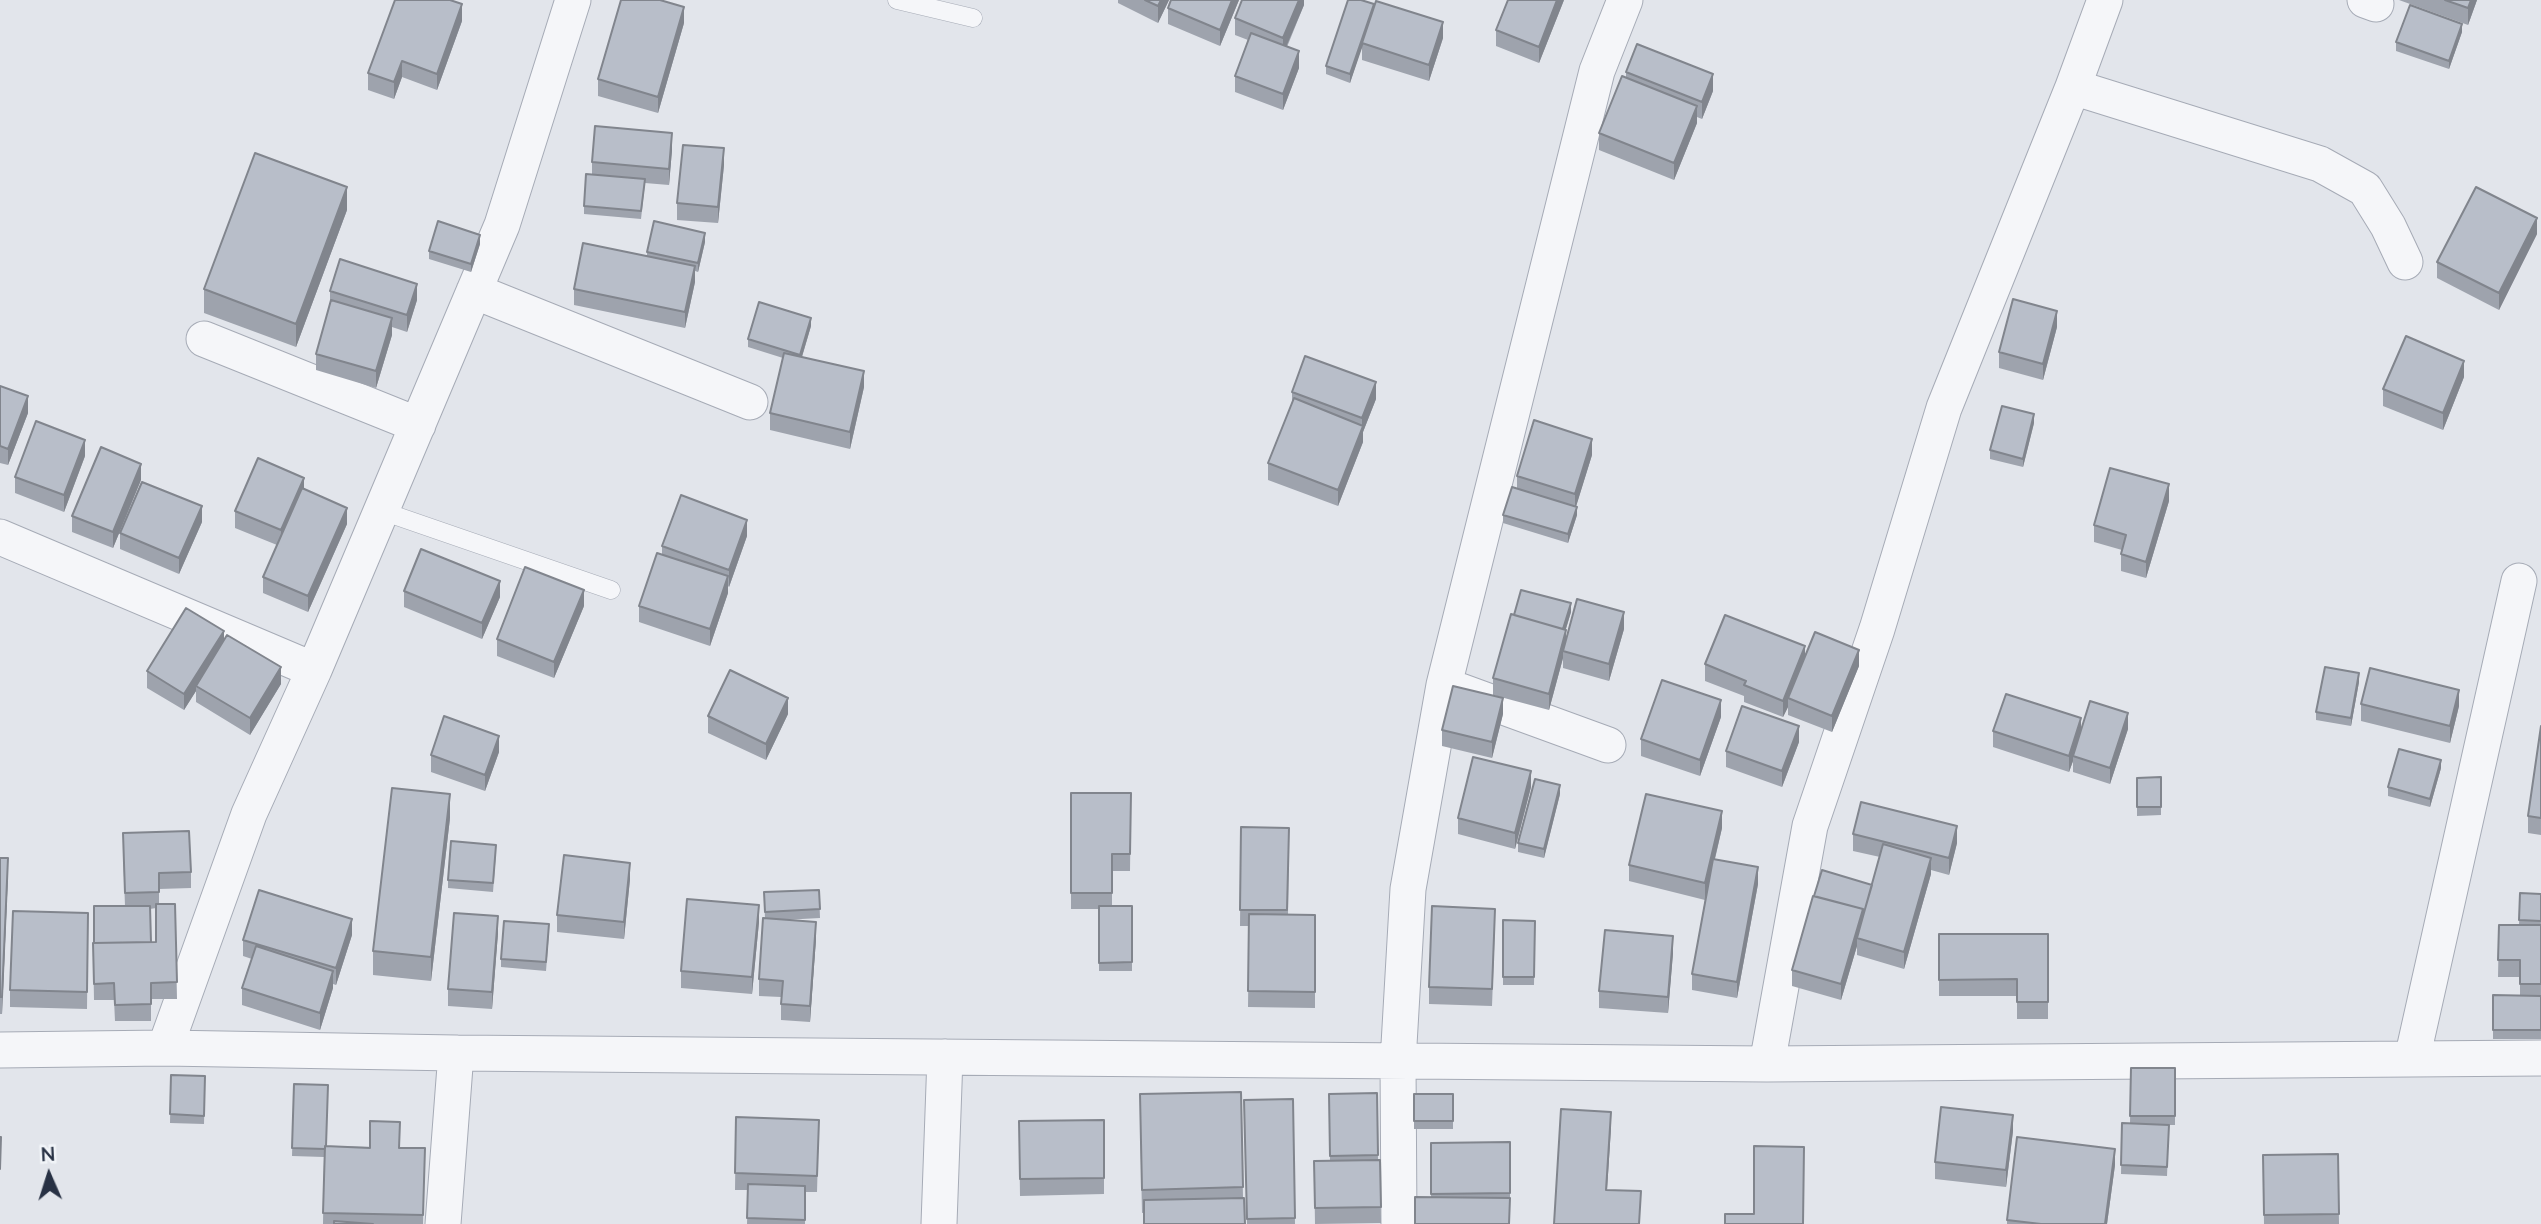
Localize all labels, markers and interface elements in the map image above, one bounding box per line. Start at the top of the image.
north arrow [14,1140,84,1210]
text: N [40,1142,56,1165]

